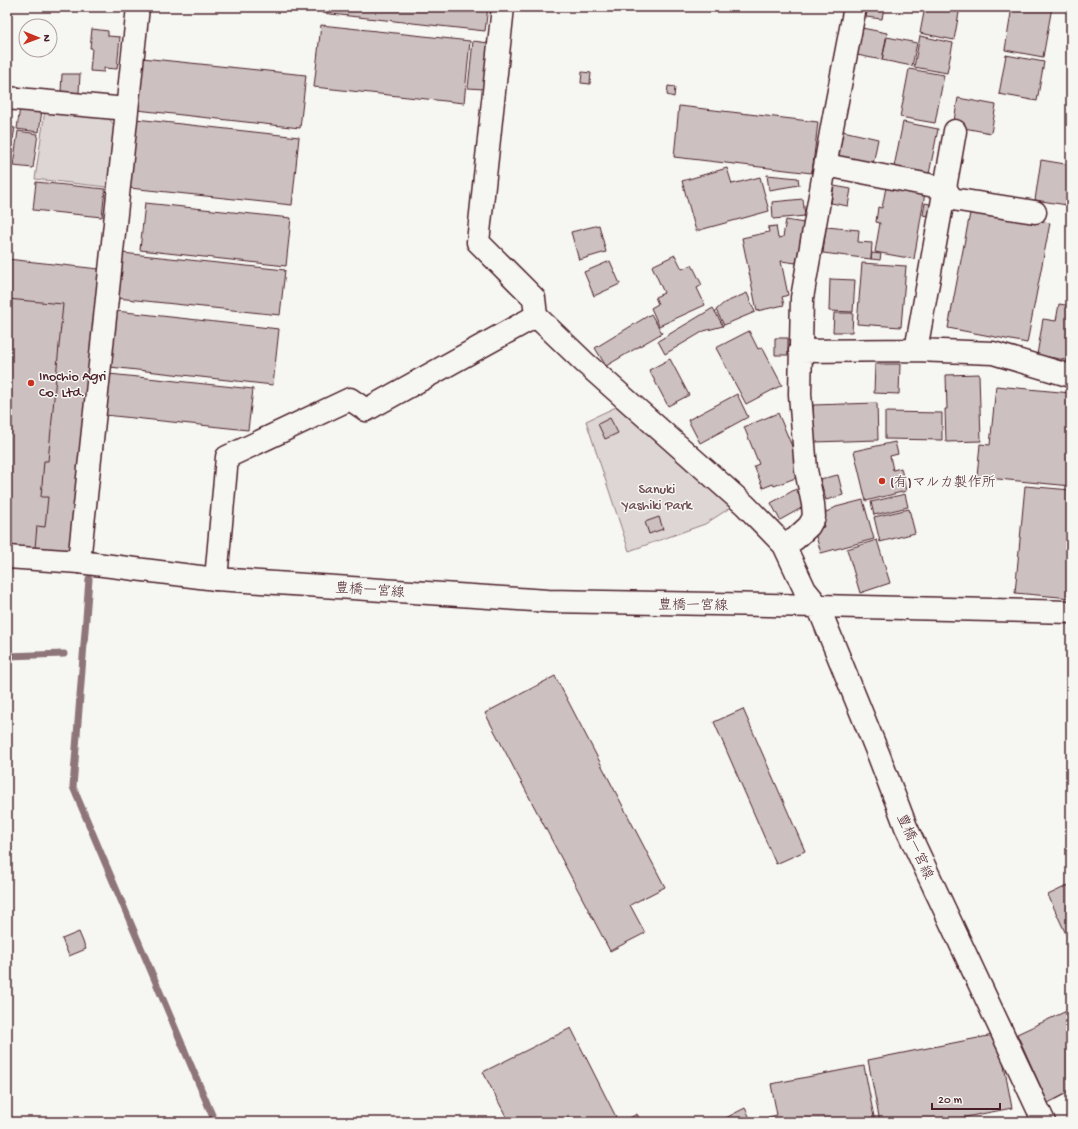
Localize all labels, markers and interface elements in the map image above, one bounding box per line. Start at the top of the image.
north arrow [18,18,58,58]
text: N [40,34,52,42]
place label: Inochio Agri Co. Ltd. [39,369,106,402]
marker: Inochio Agri Co. Ltd. [26,378,36,388]
place label: (有)マルカ製作所 [890,475,996,492]
marker: (有)マルカ製作所 [877,476,887,486]
park label: Sanuki Yashiki Park [620,482,693,515]
street label: 豊橋一宮線 [334,581,405,602]
street label: 豊橋一宮線 [658,597,728,616]
street label: 豊橋一宮線 [892,812,936,882]
scale bar [932,1085,1000,1111]
text: 20 m [938,1094,963,1108]

